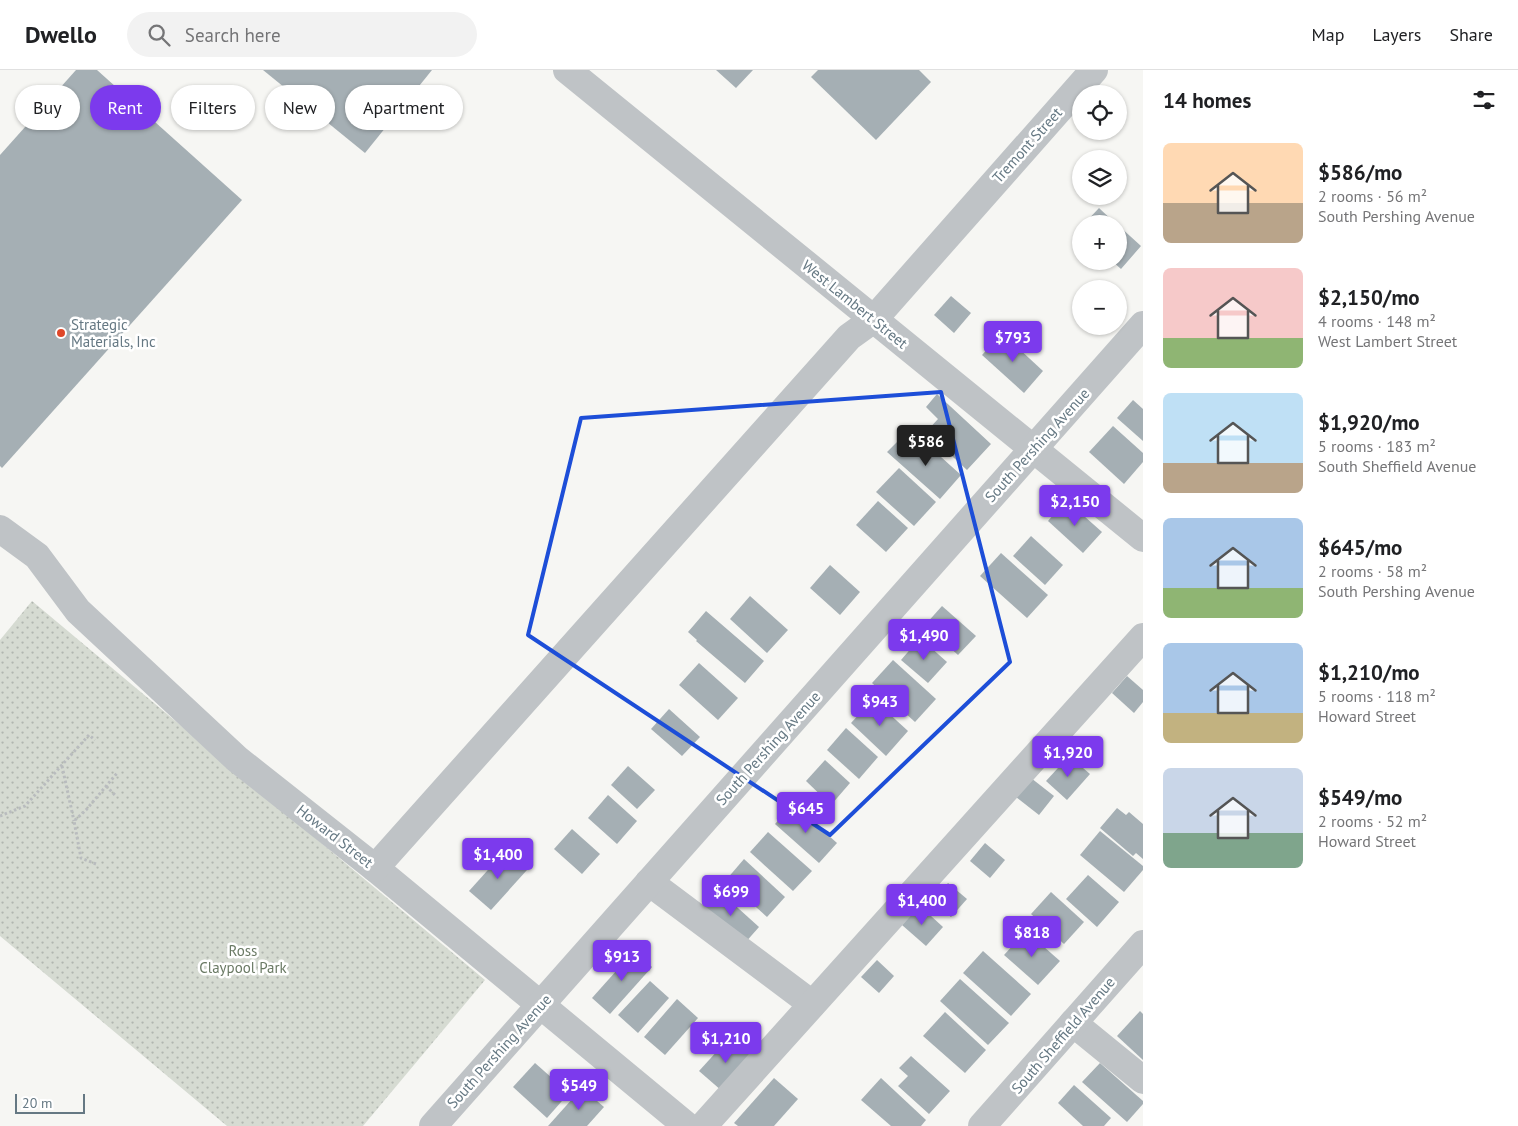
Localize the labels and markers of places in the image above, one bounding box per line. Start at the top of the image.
place label: Strategic Materials, Inc [71,315,156,351]
pin: $793 [983,320,1043,363]
marker: Strategic Materials, Inc [55,327,67,339]
pin: $586 [896,424,956,467]
pin: $2,150 [1034,484,1116,527]
pin: $1,490 [883,618,965,661]
pin: $943 [850,684,910,727]
pin: $1,920 [1027,736,1109,778]
pin: $645 [776,792,836,834]
pin: $1,400 [457,838,539,880]
pin: $699 [701,874,761,917]
pin: $1,400 [881,884,963,926]
pin: $818 [1002,916,1062,958]
pin: $913 [592,940,652,982]
pin: $1,210 [685,1022,767,1064]
pin: $549 [549,1068,609,1111]

